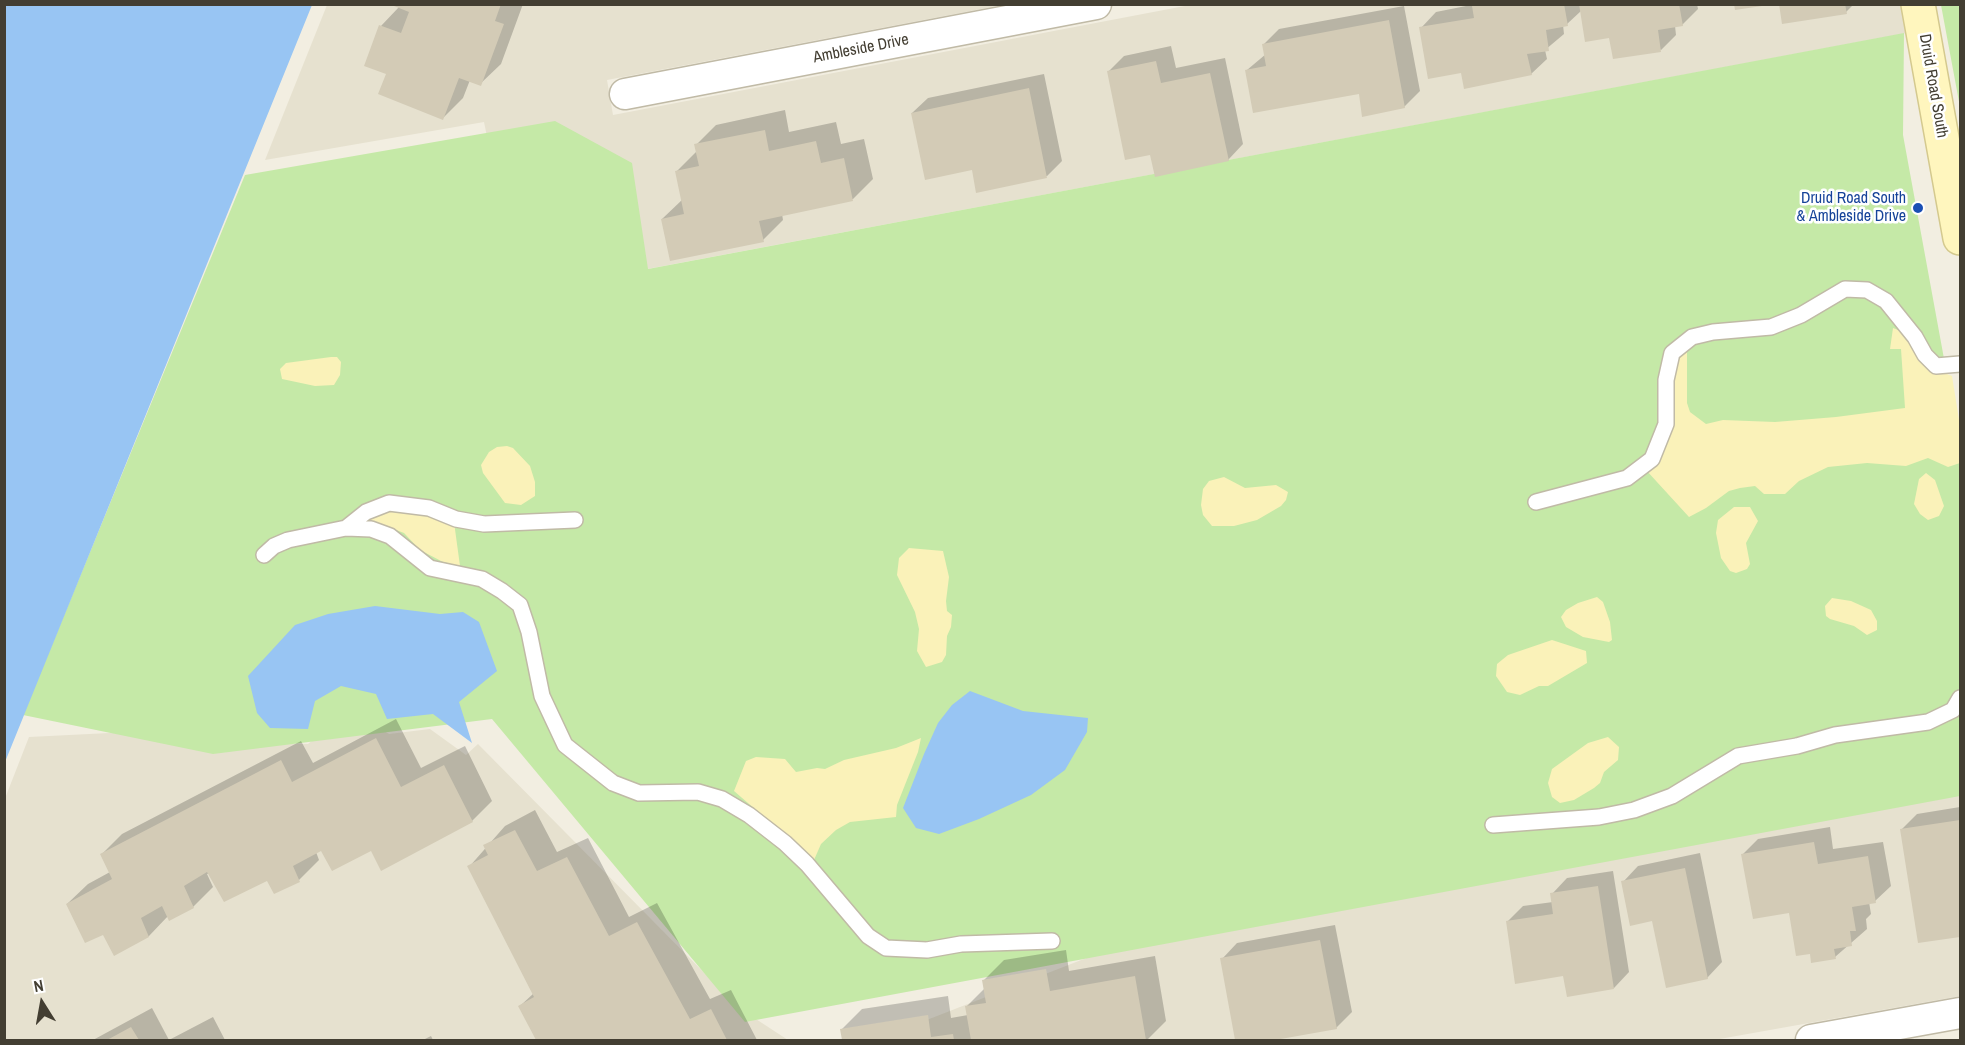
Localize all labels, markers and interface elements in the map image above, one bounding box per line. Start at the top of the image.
street label: Ambleside Drive [812,30,910,68]
street label: Druid Road South [1914,33,1952,139]
place label: Druid Road South & Ambleside Drive [1797,189,1906,227]
marker: Druid Road South & Ambleside Drive [1911,201,1925,215]
north arrow [12,973,72,1033]
text: N [32,974,45,997]

